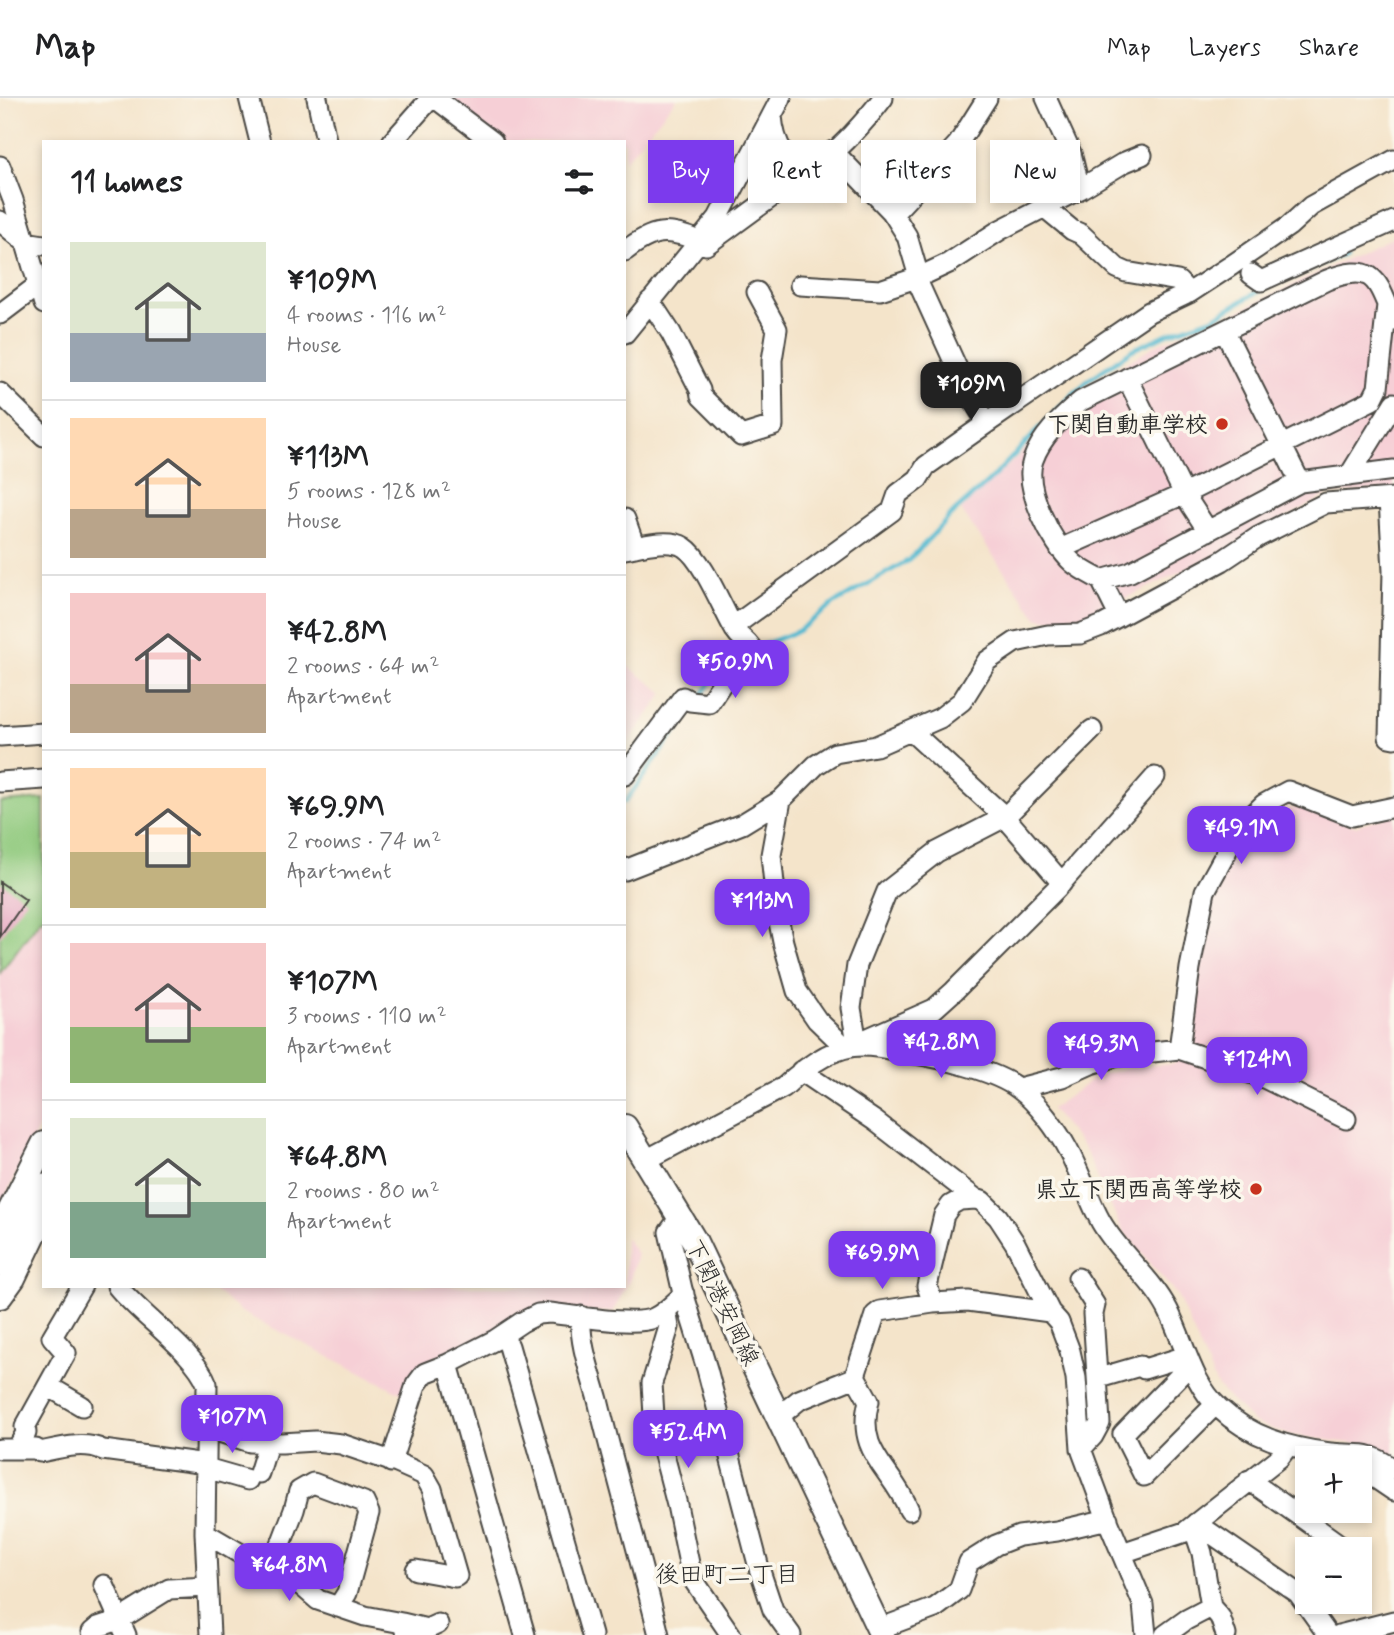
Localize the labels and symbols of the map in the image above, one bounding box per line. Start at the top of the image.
pin: ¥109M [922,362,1020,422]
place label: 下関自動車学校 [1047,411,1208,441]
marker: 下関自動車学校 [1214,416,1230,432]
pin: ¥50.9M [678,640,792,700]
pin: ¥49.1M [1184,806,1298,866]
pin: ¥113M [713,880,811,939]
pin: ¥42.8M [884,1020,998,1080]
pin: ¥49.3M [1044,1023,1158,1082]
pin: ¥124M [1208,1038,1306,1097]
place label: 県立下関西高等学校 [1035,1176,1242,1206]
marker: 県立下関西高等学校 [1248,1181,1264,1197]
pin: ¥69.9M [825,1232,939,1291]
street label: 下関港安岡線 [677,1234,765,1371]
pin: ¥107M [183,1396,281,1455]
pin: ¥52.4M [631,1410,745,1470]
pin: ¥64.8M [232,1544,346,1603]
district label: 後田町二丁目 [655,1560,799,1591]

